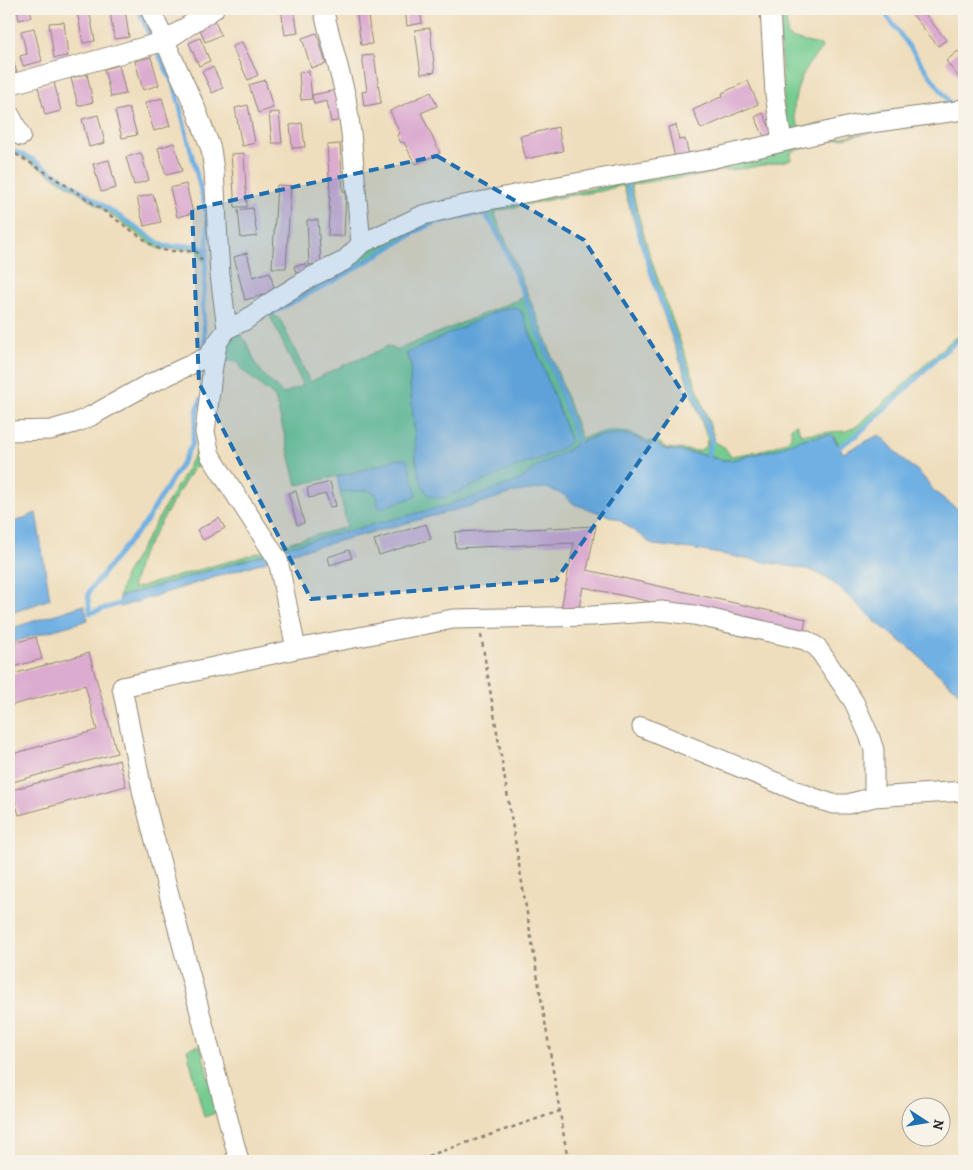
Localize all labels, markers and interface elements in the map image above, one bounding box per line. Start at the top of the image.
north arrow [900,1098,950,1148]
text: N [928,1118,949,1132]

